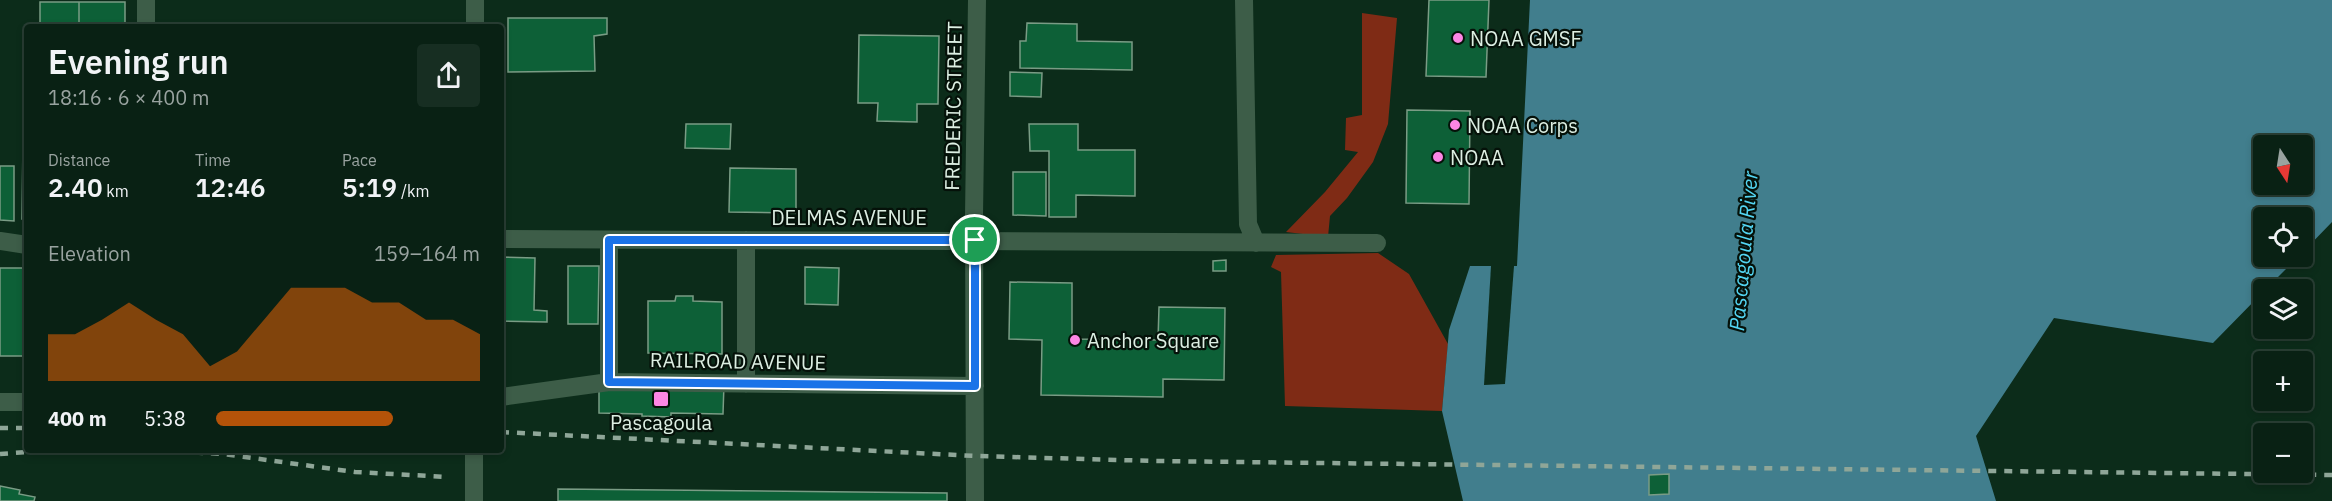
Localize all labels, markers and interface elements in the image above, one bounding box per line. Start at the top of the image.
street label: FREDERIC STREET [938,21,968,191]
place label: NOAA GMSF [1470,25,1582,52]
marker: NOAA GMSF [1451,31,1465,45]
text: Evening run [48,40,229,83]
button: share [417,44,480,107]
text: 18:16 · 6 × 400 m [48,84,209,111]
place label: NOAA Corps [1467,112,1578,139]
marker: NOAA Corps [1448,118,1462,132]
north arrow [2253,135,2313,195]
map controls [2253,135,2313,483]
place label: NOAA [1450,144,1504,171]
text: Distance [48,150,110,170]
text: Time [195,150,231,170]
text: Pace [342,150,377,170]
marker: NOAA [1431,150,1445,164]
water label: Pascagoula River [1722,169,1764,332]
text: 2.40 [48,170,103,204]
text: 12:46 [195,170,266,204]
text: 5:19 [342,170,397,204]
text: km [103,181,129,201]
text: /km [397,181,429,201]
street label: DELMAS AVENUE [771,204,927,231]
button: locate [2253,207,2313,267]
pin [949,214,1000,265]
icon: arrive [958,223,991,256]
text: Elevation [48,240,131,267]
text: 159–164 m [374,240,480,267]
button: layers [2253,279,2313,339]
place label: Anchor Square [1087,327,1219,354]
marker: Anchor Square [1068,333,1082,347]
street label: RAILROAD AVENUE [650,346,826,376]
button: + [2253,351,2313,411]
marker: Pascagoula [652,390,670,408]
text: 400 m [48,405,107,432]
text: 5:38 [144,405,186,432]
place label: Pascagoula [610,409,712,436]
button: − [2253,423,2313,483]

